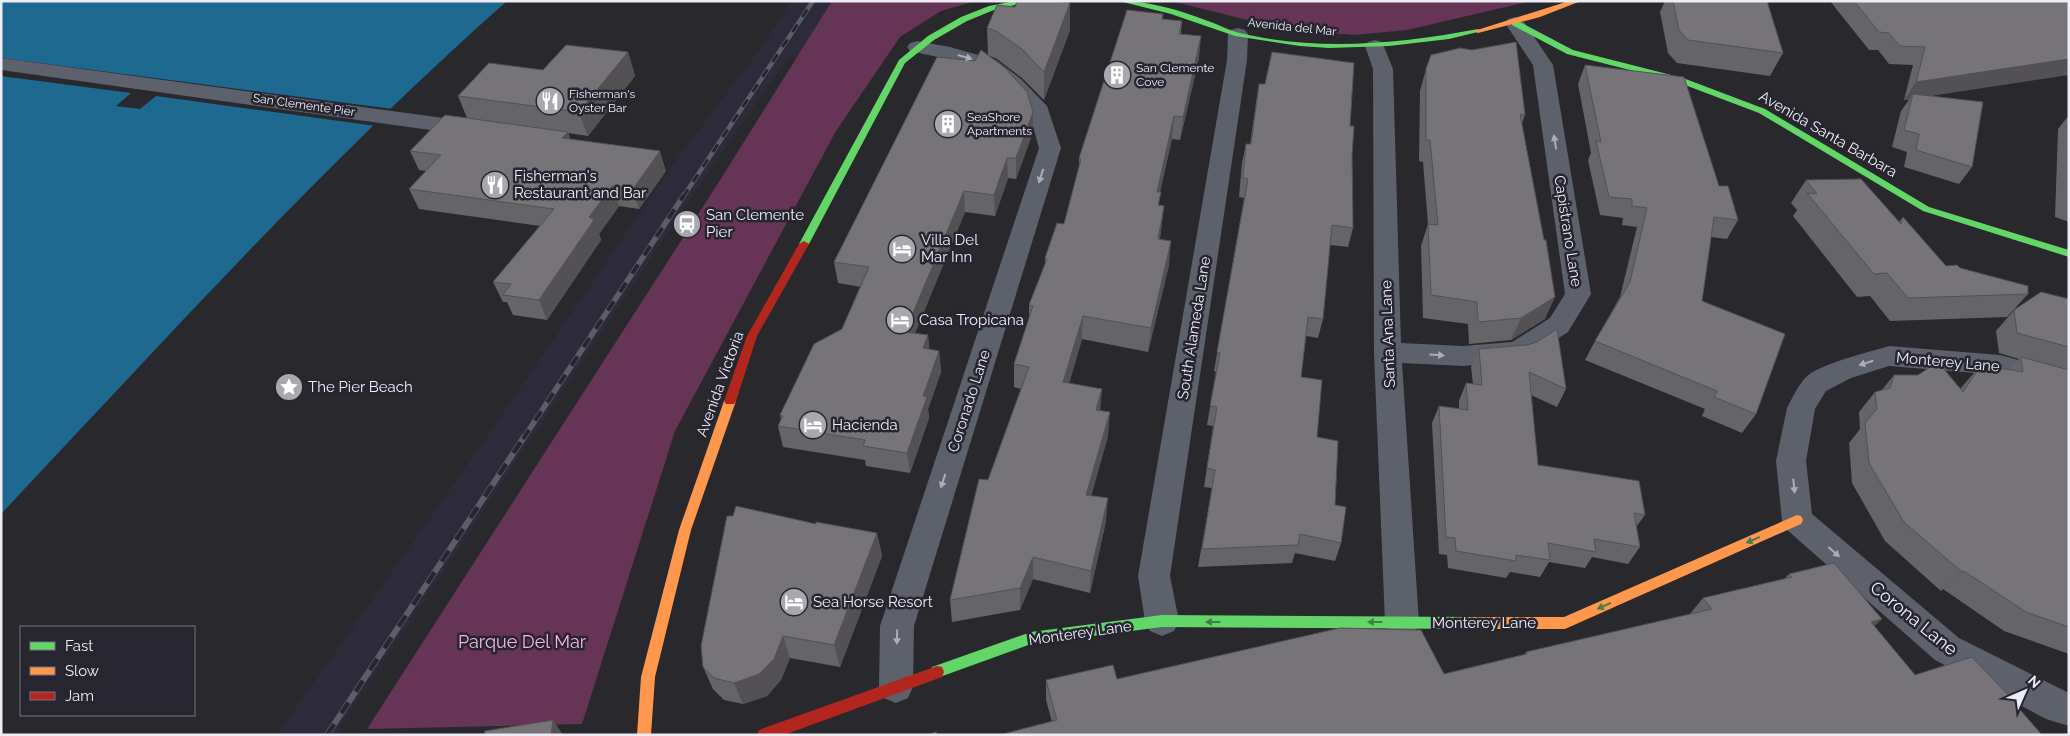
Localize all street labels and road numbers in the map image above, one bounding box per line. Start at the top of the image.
street label: Avenida del Mar [1247,15,1338,39]
street label: Avenida Santa Barbara [1756,87,1900,181]
street label: San Clemente Pier [252,91,357,119]
street label: Capistrano Lane [1550,174,1586,288]
street label: South Alameda Lane [1174,255,1214,401]
street label: Santa Ana Lane [1377,280,1399,388]
street label: Avenida Victoria [693,329,747,439]
street label: Coronado Lane [944,347,994,454]
street label: Monterey Lane [1895,349,2001,376]
street label: Corona Lane [1866,576,1962,660]
street label: Monterey Lane [1432,614,1536,632]
street label: Monterey Lane [1027,617,1133,649]

